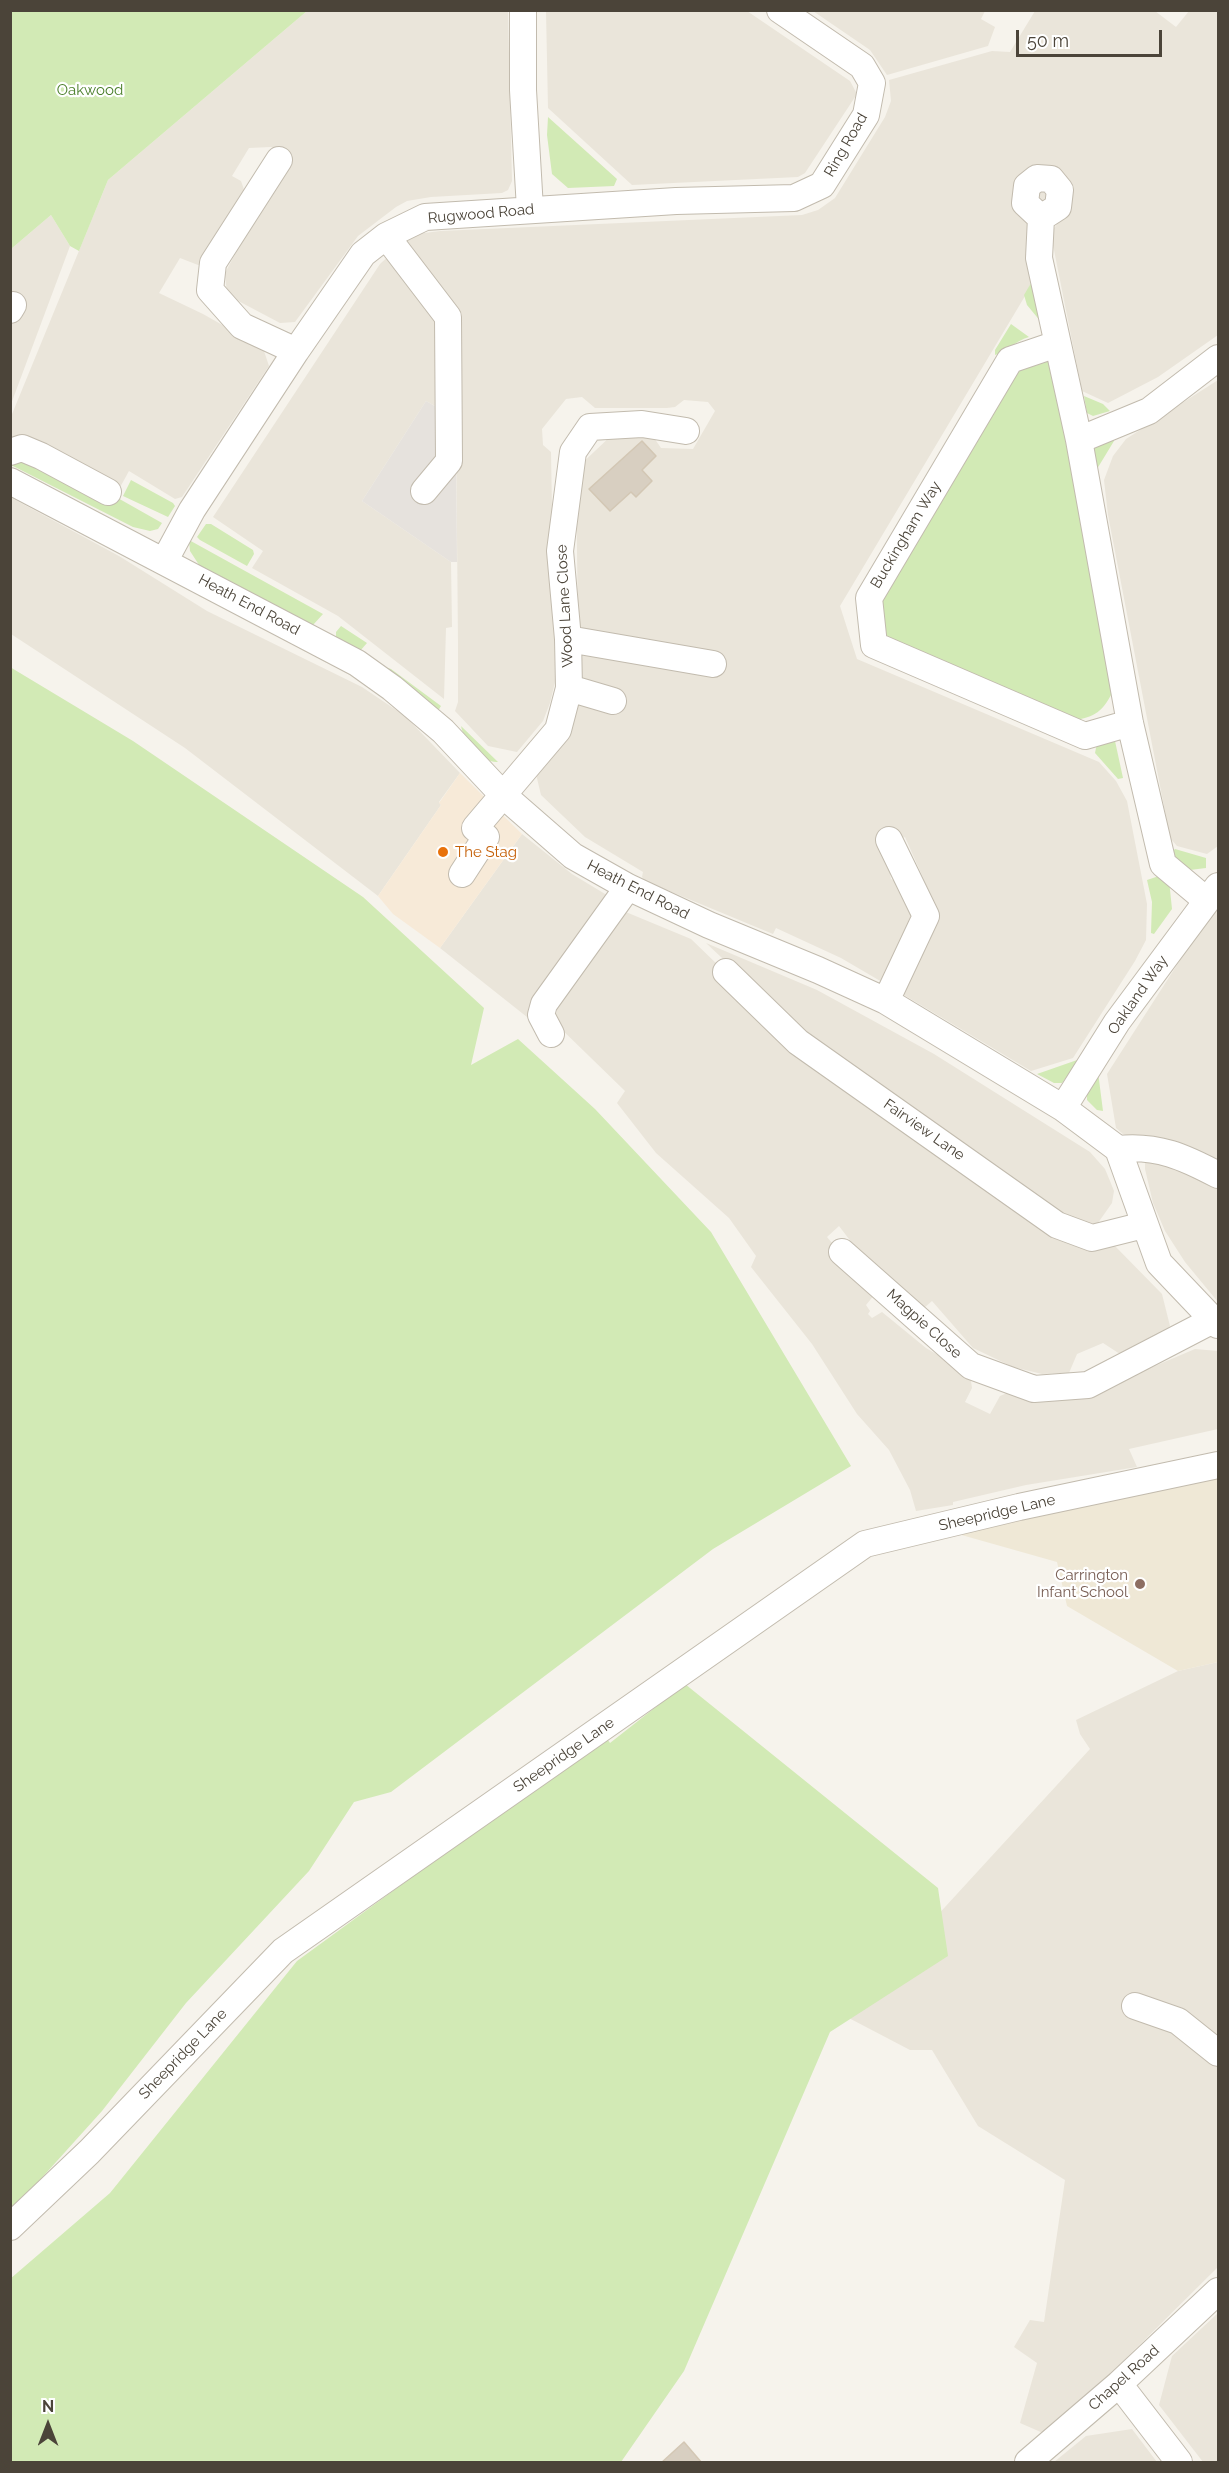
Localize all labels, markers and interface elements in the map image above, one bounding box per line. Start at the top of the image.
scale bar [1019,18,1164,56]
text: 50 m [1027,30,1069,51]
park label: Oakwood [57,81,123,99]
street label: Ring Road [821,110,871,180]
street label: Rugwood Road [427,200,535,228]
street label: Buckingham Way [867,478,945,592]
street label: Wood Lane Close [553,544,577,668]
street label: Heath End Road [195,571,303,639]
place label: The Stag [455,843,517,861]
marker: The Stag [436,845,450,859]
street label: Heath End Road [584,856,692,924]
street label: Oakland Way [1104,952,1172,1038]
street label: Fairview Lane [880,1095,968,1165]
street label: Magpie Close [883,1286,965,1362]
street label: Sheepridge Lane [937,1491,1057,1535]
place label: Carrington Infant School [1037,1566,1128,1601]
marker: Carrington Infant School [1133,1577,1147,1591]
street label: Sheepridge Lane [510,1714,618,1796]
street label: Sheepridge Lane [135,2005,231,2103]
street label: Chapel Road [1085,2341,1163,2415]
north arrow [18,2395,78,2455]
text: N [42,2397,54,2416]

